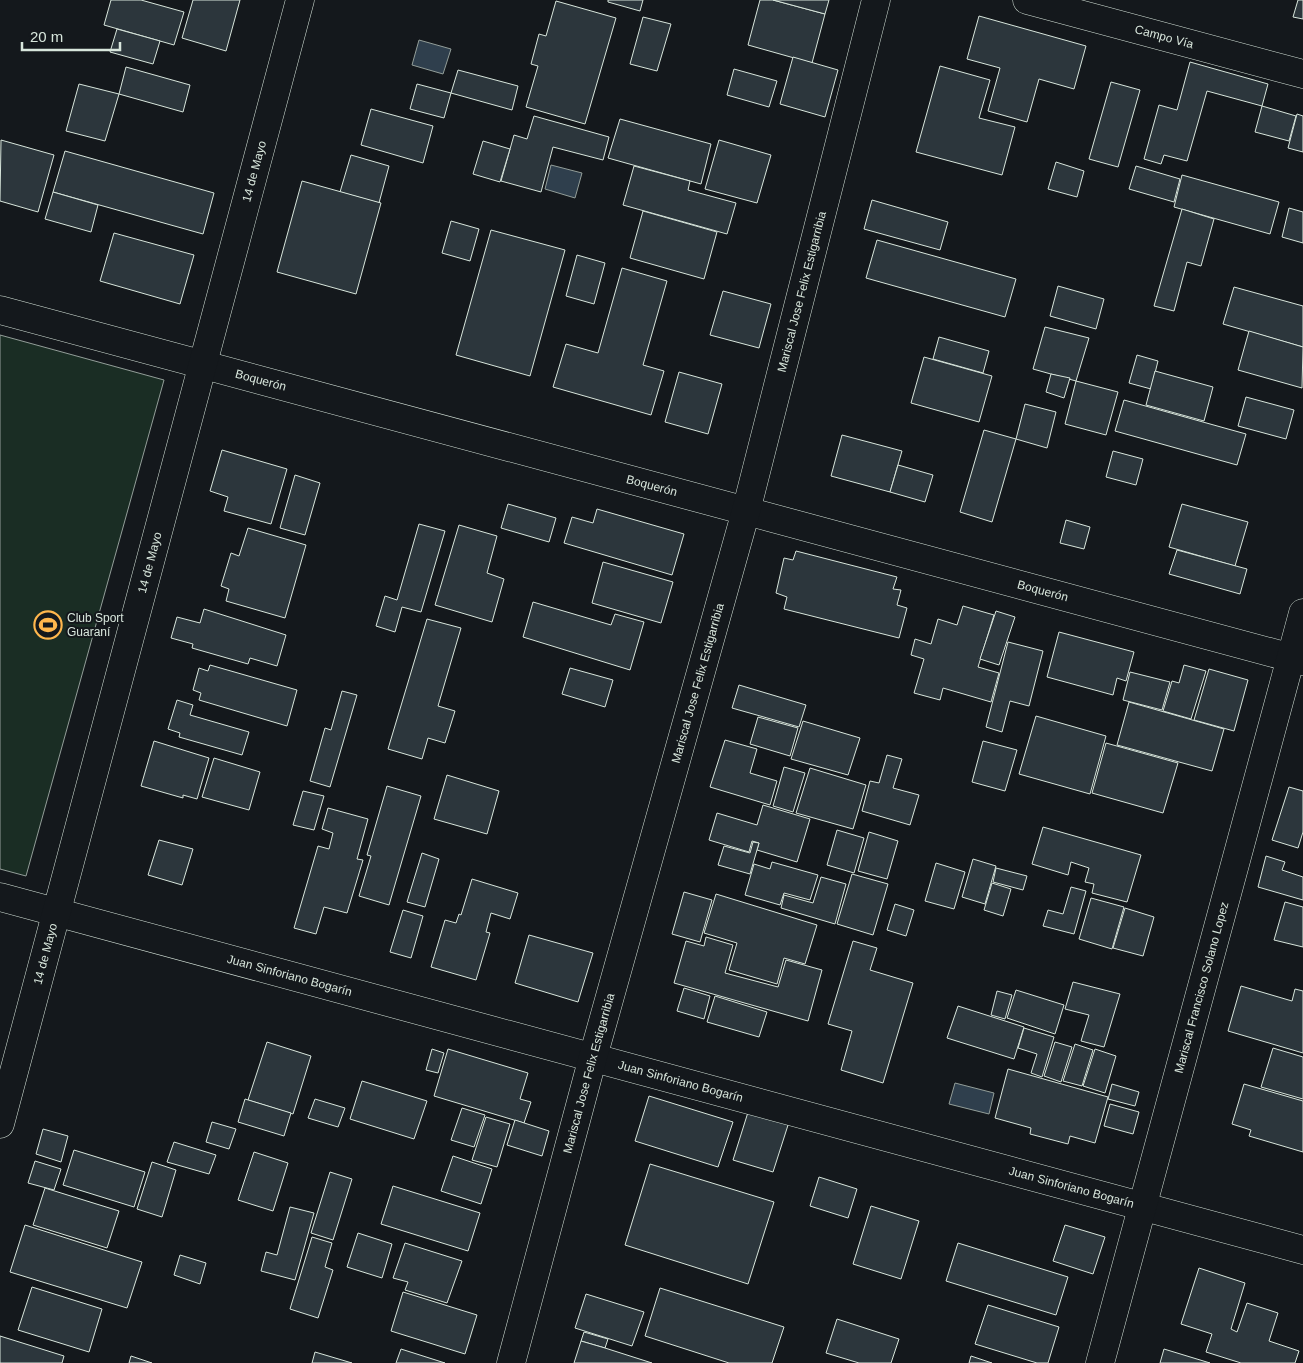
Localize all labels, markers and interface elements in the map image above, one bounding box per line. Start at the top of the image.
scale bar [22,20,120,52]
street label: Campo Vía [1133,22,1195,51]
text: 20 m [30,28,63,45]
street label: 14 de Mayo [239,139,269,203]
street label: Mariscal Jose Felix Estigarribia [775,210,829,374]
street label: Boquerón [234,367,288,394]
street label: Boquerón [625,472,679,499]
street label: 14 de Mayo [135,530,165,595]
street label: Boquerón [1016,577,1070,604]
street label: Mariscal Jose Felix Estigarribia [669,601,727,765]
sports icon: Club Sport Guaraní [33,610,63,640]
place label: Club Sport Guaraní [67,611,124,639]
street label: Mariscal Francisco Solano Lopez [1172,900,1232,1075]
street label: 14 de Mayo [31,922,60,986]
street label: Juan Sinforiano Bogarín [225,952,354,999]
street label: Mariscal Jose Felix Estigarribia [560,991,618,1155]
street label: Juan Sinforiano Bogarín [616,1058,745,1105]
street label: Juan Sinforiano Bogarín [1007,1164,1135,1211]

